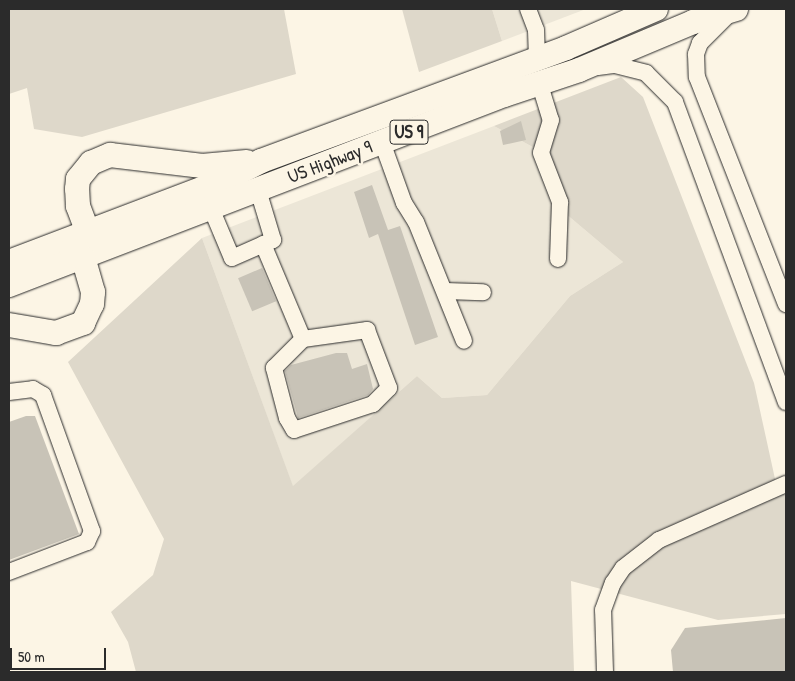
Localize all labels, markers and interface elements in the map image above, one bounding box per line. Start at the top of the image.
road number: US 9 [389,116,429,148]
street label: US Highway 9 [284,135,376,189]
scale bar [12,638,109,670]
text: 50 m [18,646,45,667]

